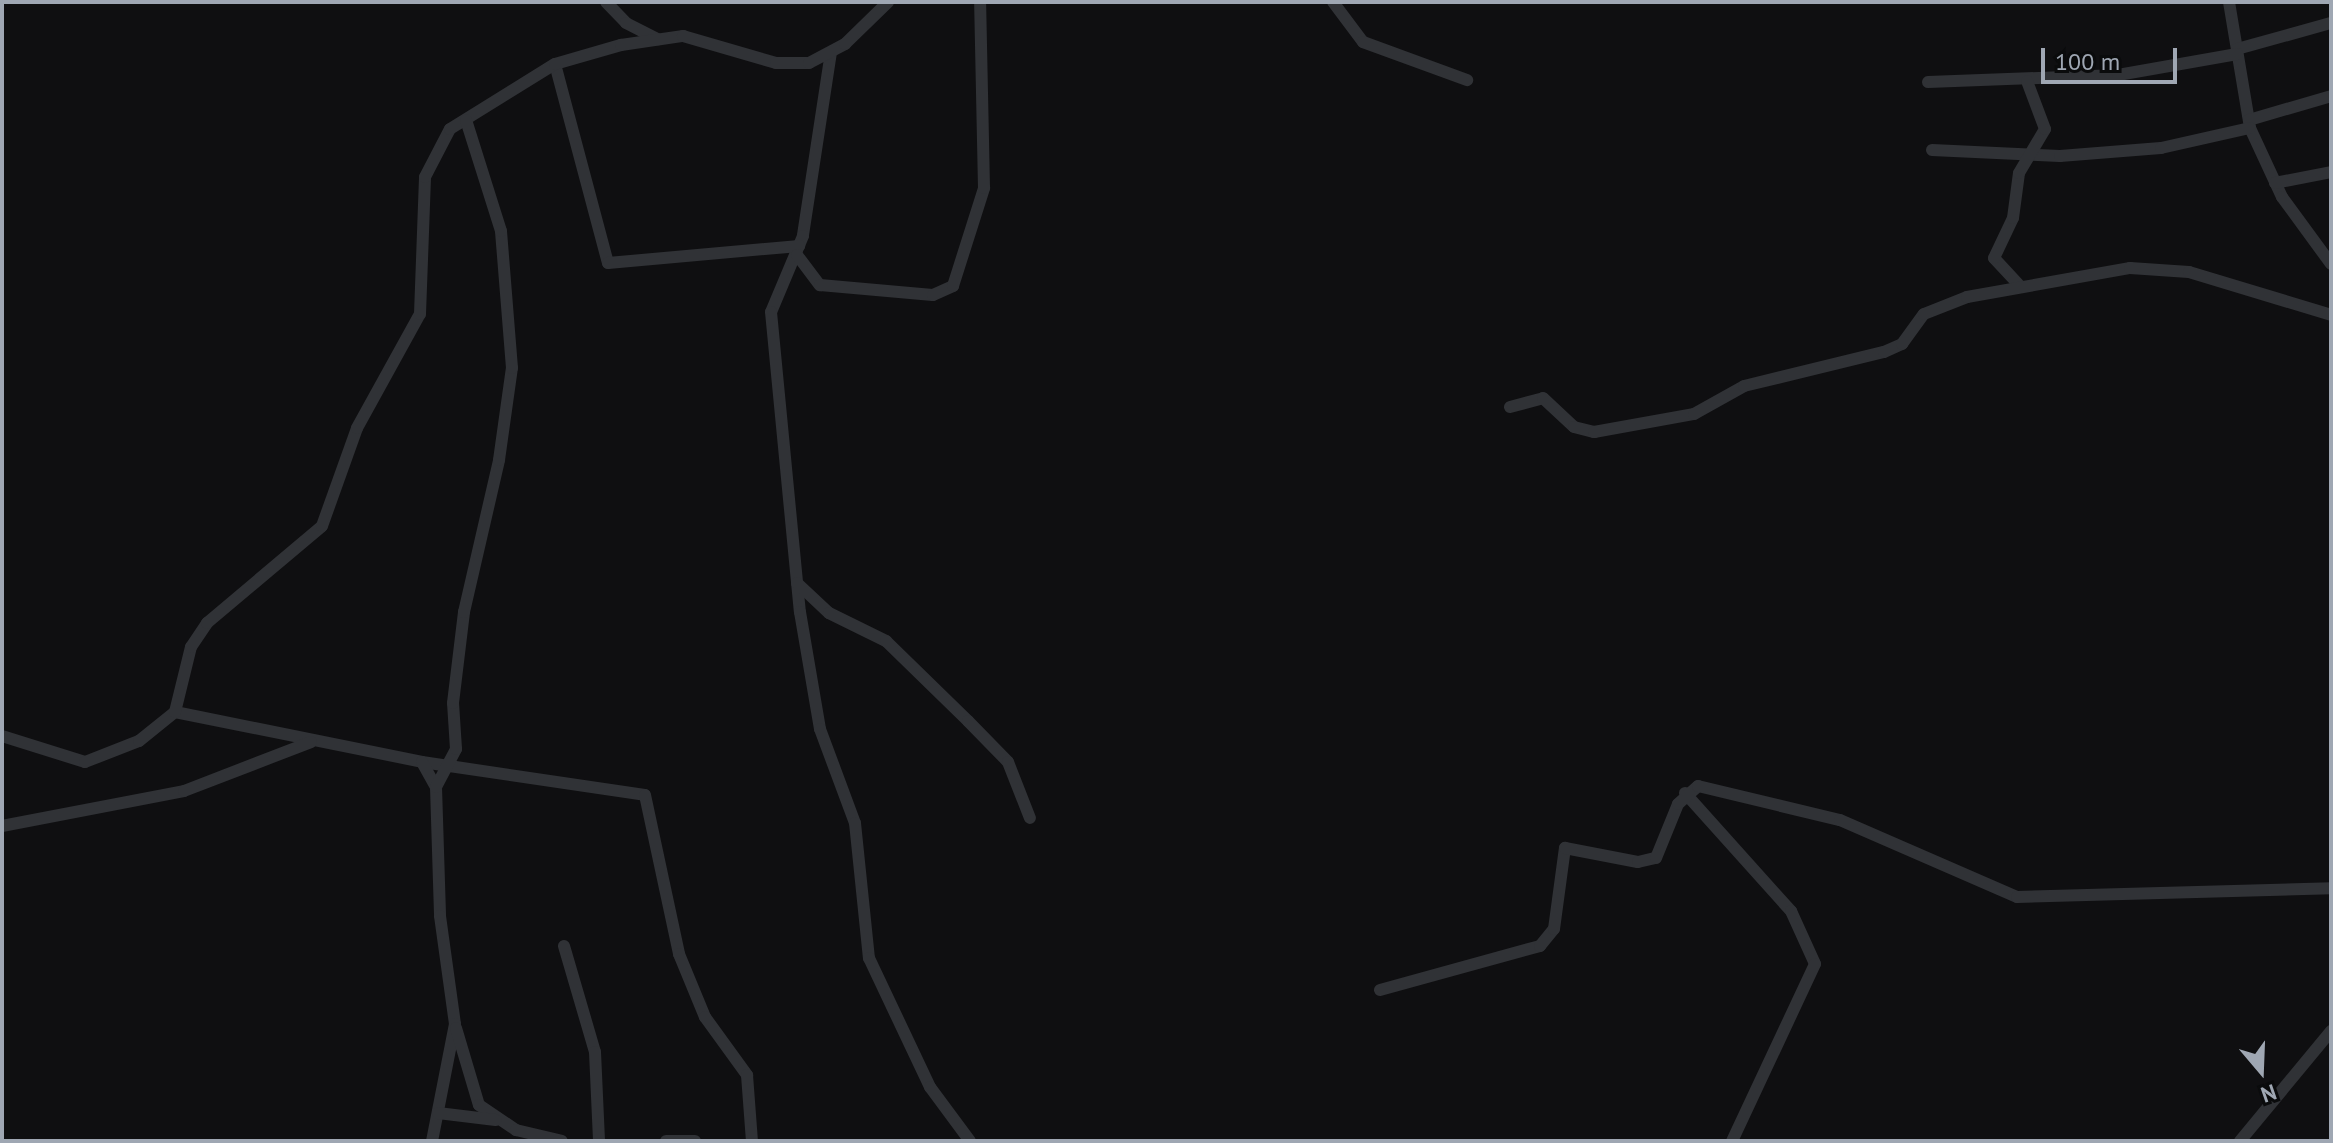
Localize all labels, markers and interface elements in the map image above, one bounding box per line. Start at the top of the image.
scale bar [2045,32,2181,82]
text: 100 m [2055,46,2120,77]
north arrow [2221,1031,2301,1111]
text: N [2257,1078,2280,1109]

